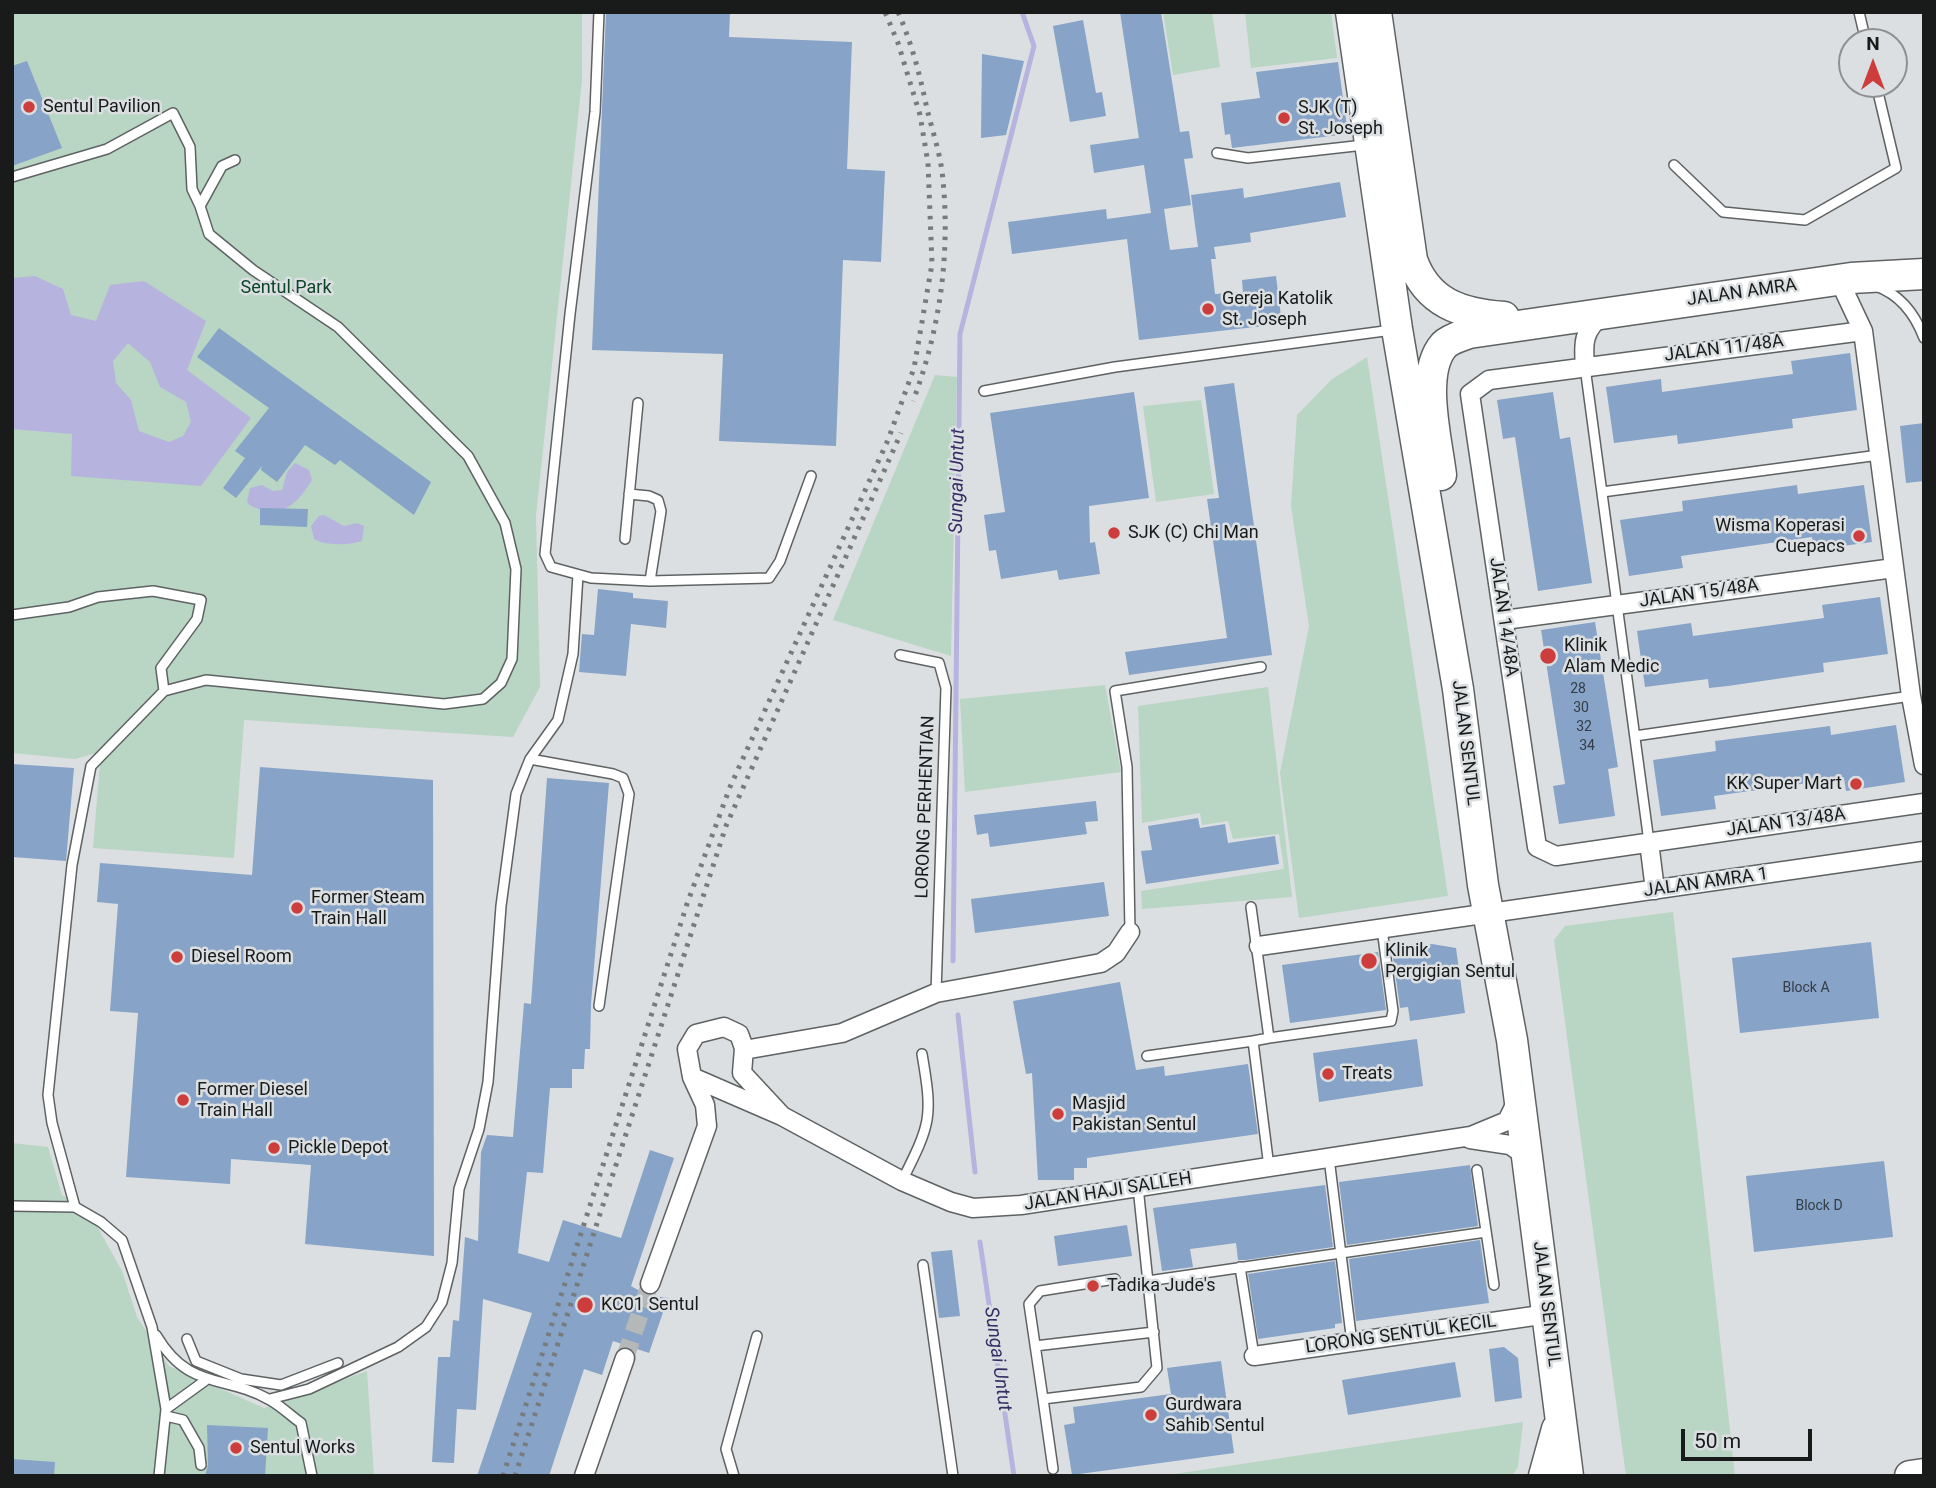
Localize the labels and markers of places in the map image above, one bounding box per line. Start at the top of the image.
place label: Sentul Pavilion [43,96,161,118]
place label: SJK (T) St. Joseph [1298,97,1383,140]
marker: Sentul Pavilion [21,99,37,115]
marker: SJK (T) St. Joseph [1276,110,1292,126]
place label: Gereja Katolik St. Joseph [1222,288,1333,330]
marker: Gereja Katolik St. Joseph [1200,301,1216,317]
place label: Wisma Koperasi Cuepacs [1715,515,1845,558]
place label: SJK (C) Chi Man [1128,522,1259,544]
marker: SJK (C) Chi Man [1106,525,1122,541]
marker: Wisma Koperasi Cuepacs [1851,528,1867,544]
place label: Klinik Alam Medic [1564,635,1659,678]
marker: Klinik Alam Medic [1538,646,1558,666]
place label: KK Super Mart [1726,773,1842,795]
marker: KK Super Mart [1848,776,1864,792]
place label: Former Steam Train Hall [311,887,425,930]
marker: Former Steam Train Hall [289,900,305,916]
place label: Klinik Pergigian Sentul [1385,940,1515,982]
place label: Diesel Room [191,946,292,968]
marker: Diesel Room [169,949,185,965]
marker: Klinik Pergigian Sentul [1359,951,1379,971]
place label: Treats [1342,1063,1393,1085]
marker: Treats [1320,1066,1336,1082]
place label: Former Diesel Train Hall [197,1079,308,1122]
marker: Former Diesel Train Hall [175,1092,191,1108]
place label: Masjid Pakistan Sentul [1072,1093,1196,1136]
marker: Masjid Pakistan Sentul [1050,1106,1066,1122]
place label: Pickle Depot [288,1137,388,1159]
marker: Pickle Depot [266,1140,282,1156]
place label: Tadika Jude's [1107,1275,1216,1297]
marker: Tadika Jude's [1085,1278,1101,1294]
place label: KC01 Sentul [601,1294,699,1316]
marker: KC01 Sentul [575,1295,595,1315]
place label: Gurdwara Sahib Sentul [1165,1394,1265,1436]
marker: Gurdwara Sahib Sentul [1143,1407,1159,1423]
place label: Sentul Works [250,1437,355,1459]
marker: Sentul Works [228,1440,244,1456]

